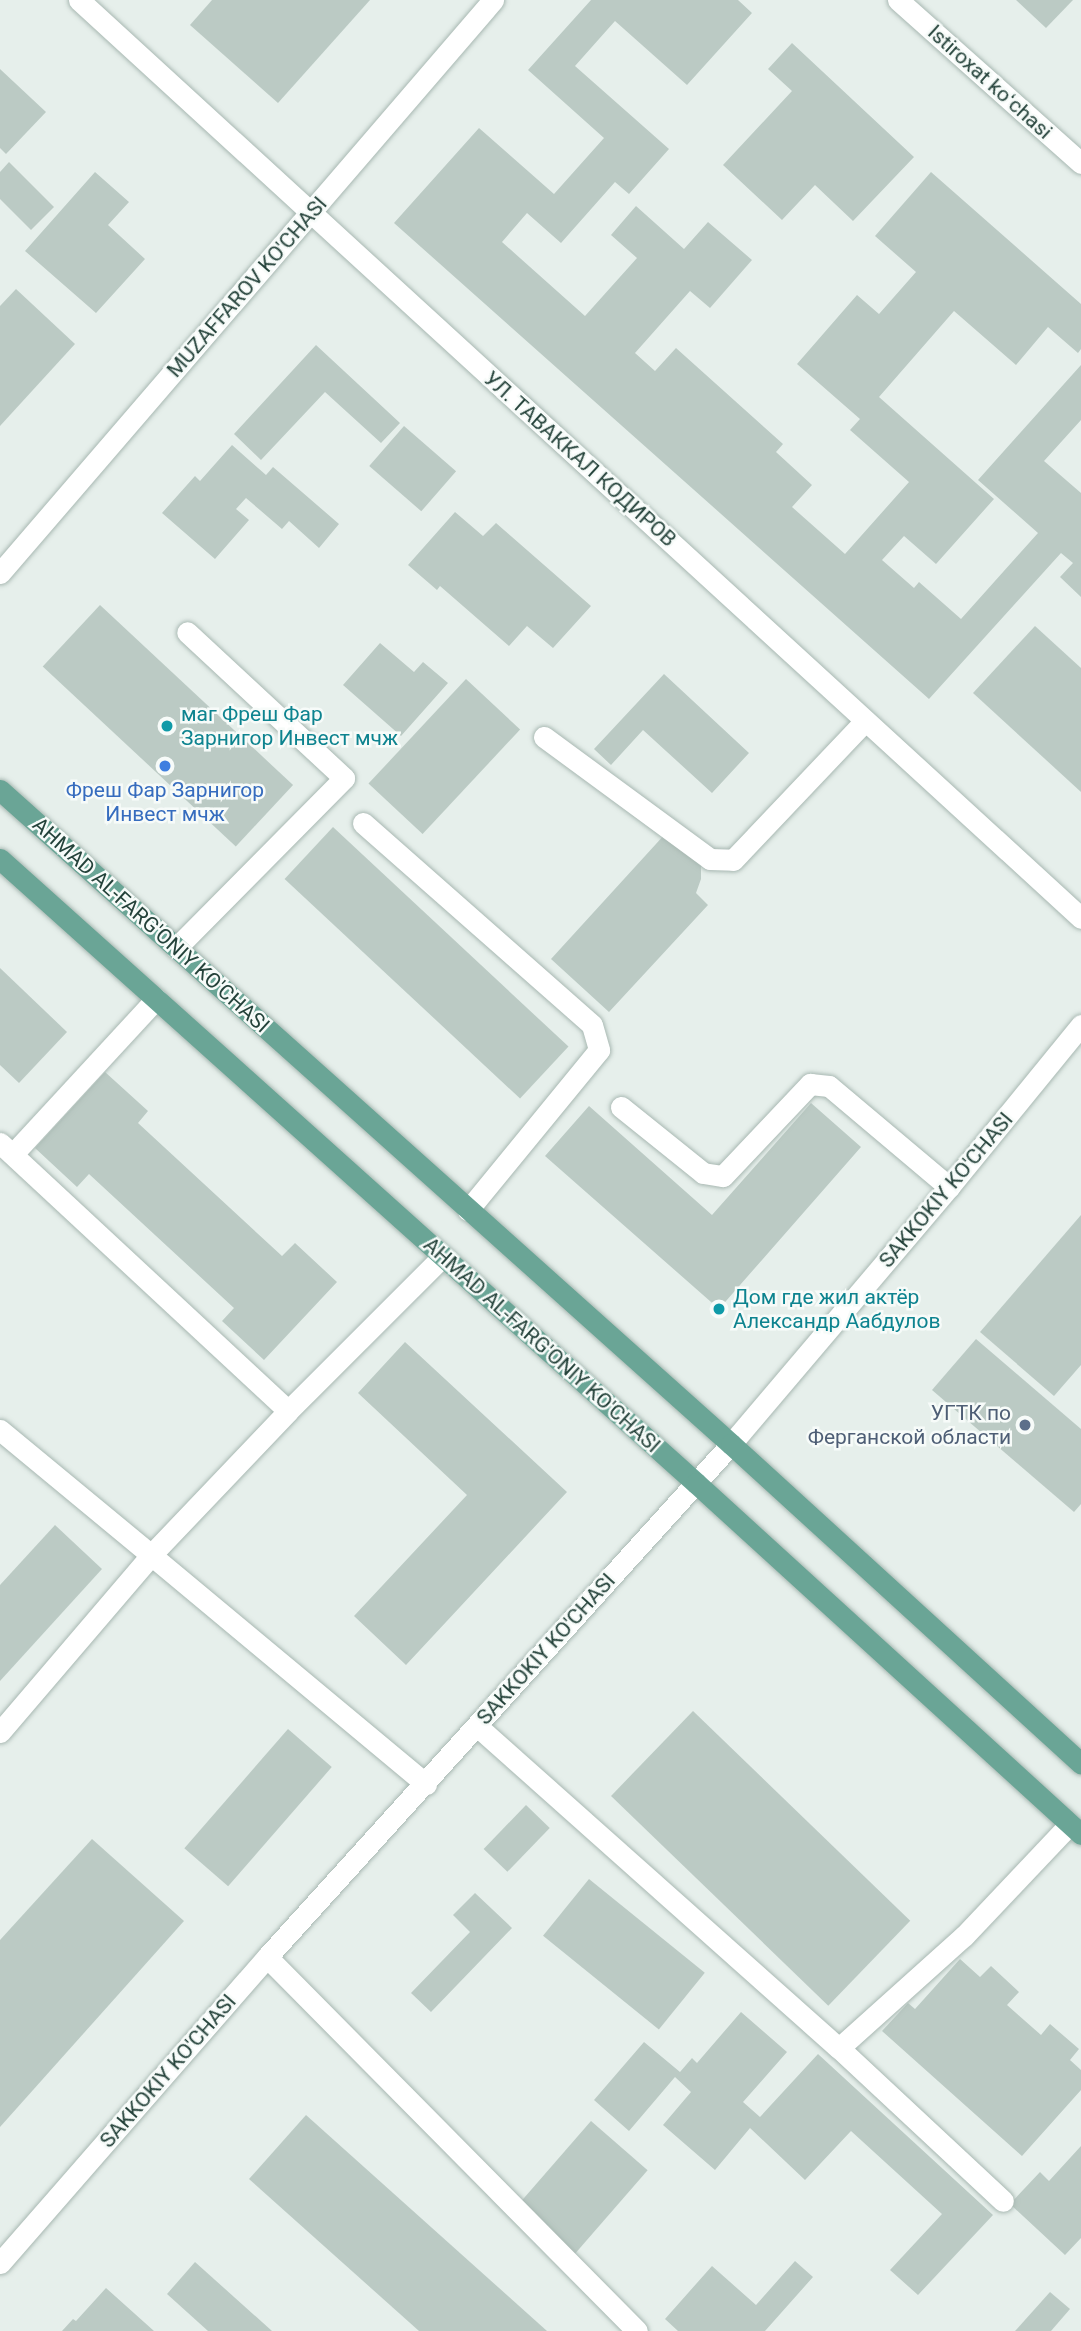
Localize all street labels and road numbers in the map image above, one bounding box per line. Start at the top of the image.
street label: Istiroxat koʻchasi [923,20,1057,144]
street label: MUZAFFAROV KO'CHASI [162,192,332,382]
street label: УЛ. ТАВАККАЛ КОДИРОВ [479,366,681,552]
street label: AHMAD AL-FARG'ONIY KO'CHASI [28,812,274,1038]
street label: SAKKOKIY KO'CHASI [874,1107,1018,1273]
street label: AHMAD AL-FARG'ONIY KO'CHASI [419,1232,665,1458]
street label: SAKKOKIY KO'CHASI [471,1568,621,1730]
street label: SAKKOKIY KO'CHASI [95,1989,241,2153]

